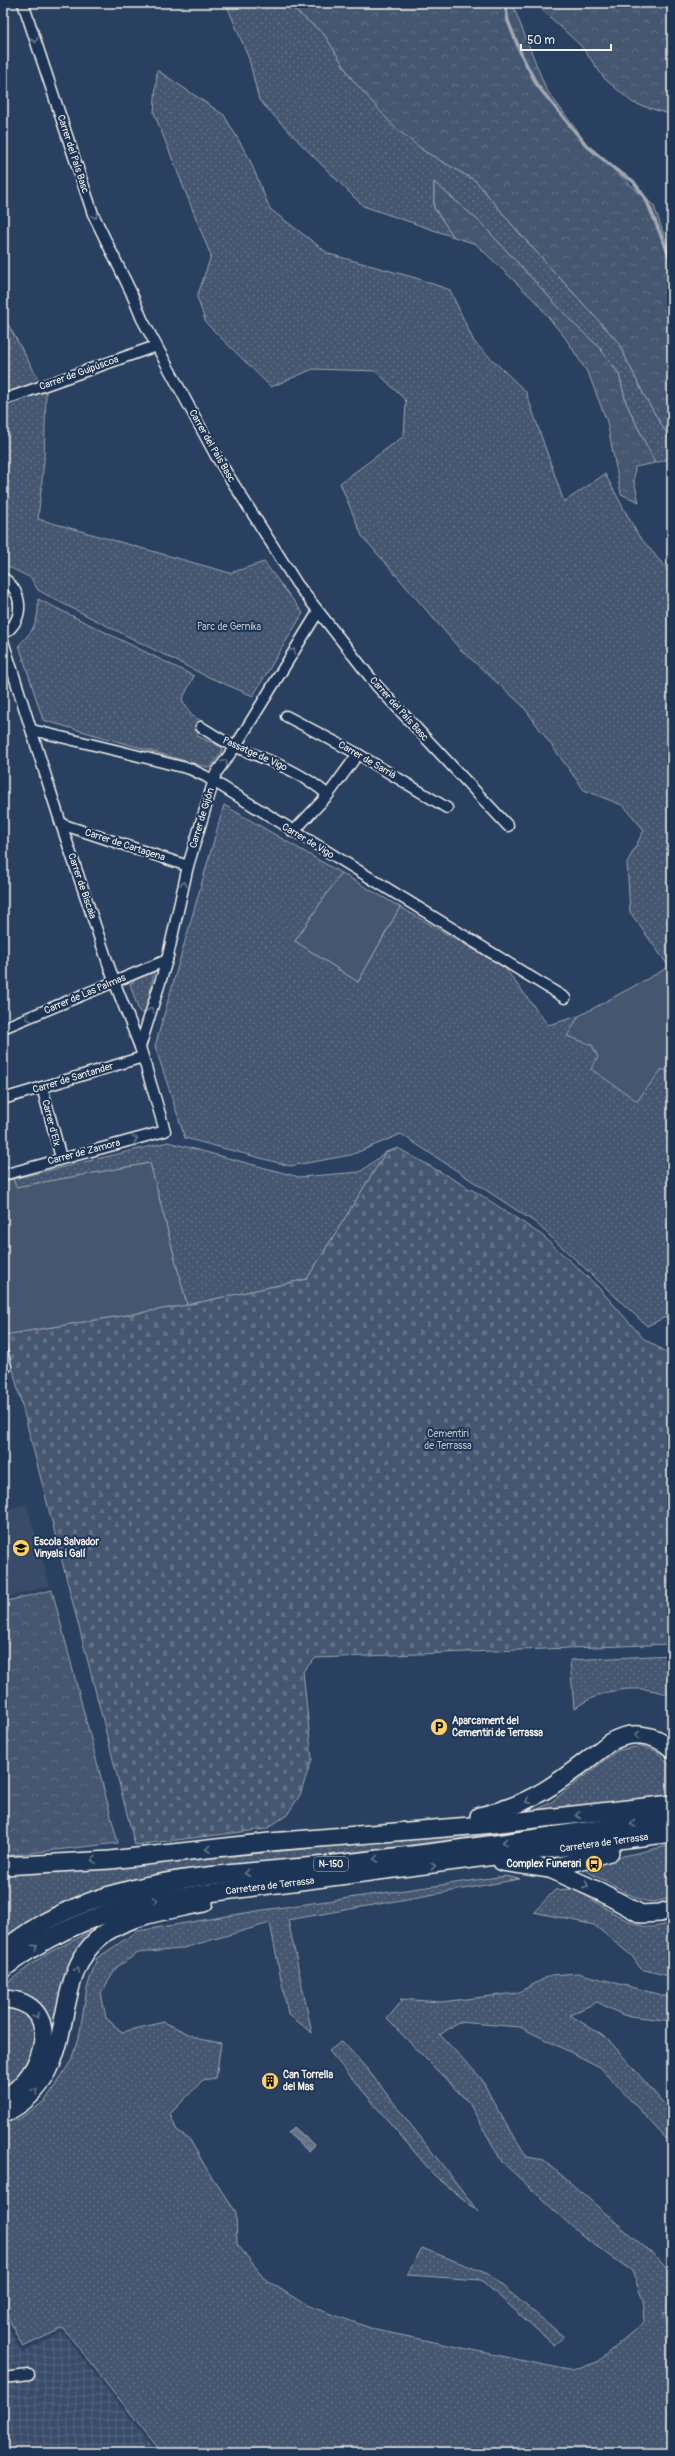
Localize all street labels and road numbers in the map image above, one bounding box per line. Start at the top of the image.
street label: Carrer del País Basc [55,113,91,195]
street label: Carrer de Guipúscoa [38,353,121,393]
street label: Carrer del País Basc [186,407,238,485]
street label: Carrer del País Basc [367,675,431,743]
street label: Passatge de Vigo [221,734,290,774]
street label: Carrer de Sarrià [336,739,398,782]
street label: Carrer de Gijón [187,786,217,850]
street label: Carrer de Vigo [280,821,337,862]
street label: Carrer de Cartagena [83,826,167,864]
street label: Carrer de Biscaia [65,852,99,921]
street label: Carrer de Las Palmas [42,971,128,1017]
street label: Carrer de Santander [31,1060,115,1096]
street label: Carrer d'Elx [39,1098,63,1148]
street label: Carrer de Zamora [46,1136,122,1167]
street label: Carretera de Terrassa [559,1831,649,1855]
road number: N-150 [314,1857,348,1871]
street label: Carretera de Terrassa [225,1875,315,1897]

